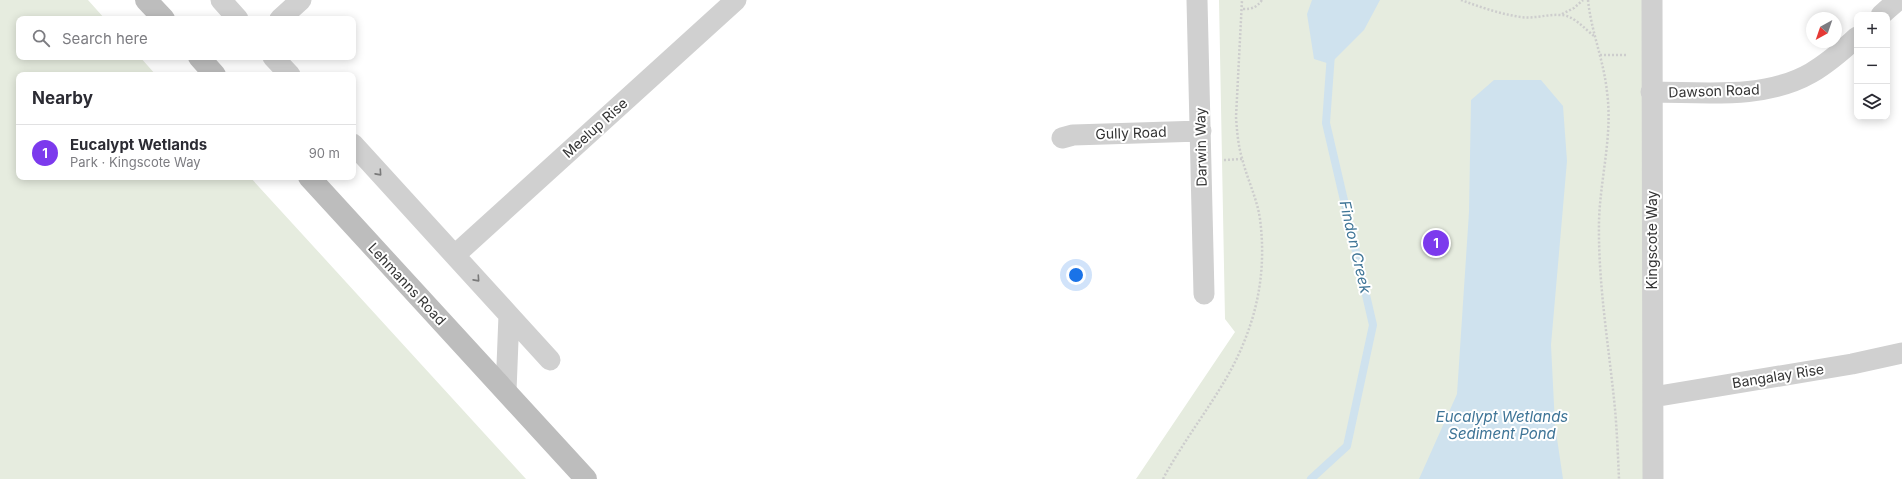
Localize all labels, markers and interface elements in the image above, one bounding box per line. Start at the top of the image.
north arrow [1806,12,1842,48]
map controls [1854,12,1890,120]
button: + [1854,12,1890,48]
search box [16,16,356,60]
icon: search [30,27,52,49]
text: Search here [62,29,148,48]
button: − [1854,48,1890,84]
street label: Dawson Road [1668,80,1760,101]
button: layers [1854,84,1890,120]
text: Nearby [32,88,93,108]
street label: Meelup Rise [559,94,630,161]
street label: Darwin Way [1191,107,1210,187]
street label: Gully Road [1095,123,1167,142]
text: Eucalypt Wetlands [70,135,207,154]
text: 1 [42,145,48,161]
text: 90 m [309,145,340,161]
text: Park · Kingscote Way [70,154,201,170]
one-way arrow [375,168,382,176]
street label: Kingscote Way [1643,190,1660,289]
water label: Findon Creek [1336,199,1376,296]
pin: 1 [1423,228,1449,258]
street label: Lehmanns Road [365,239,450,328]
your location [1066,265,1086,285]
one-way arrow [472,274,479,282]
street label: Bangalay Rise [1731,360,1825,391]
water label: Eucalypt Wetlands Sediment Pond [1436,407,1568,443]

